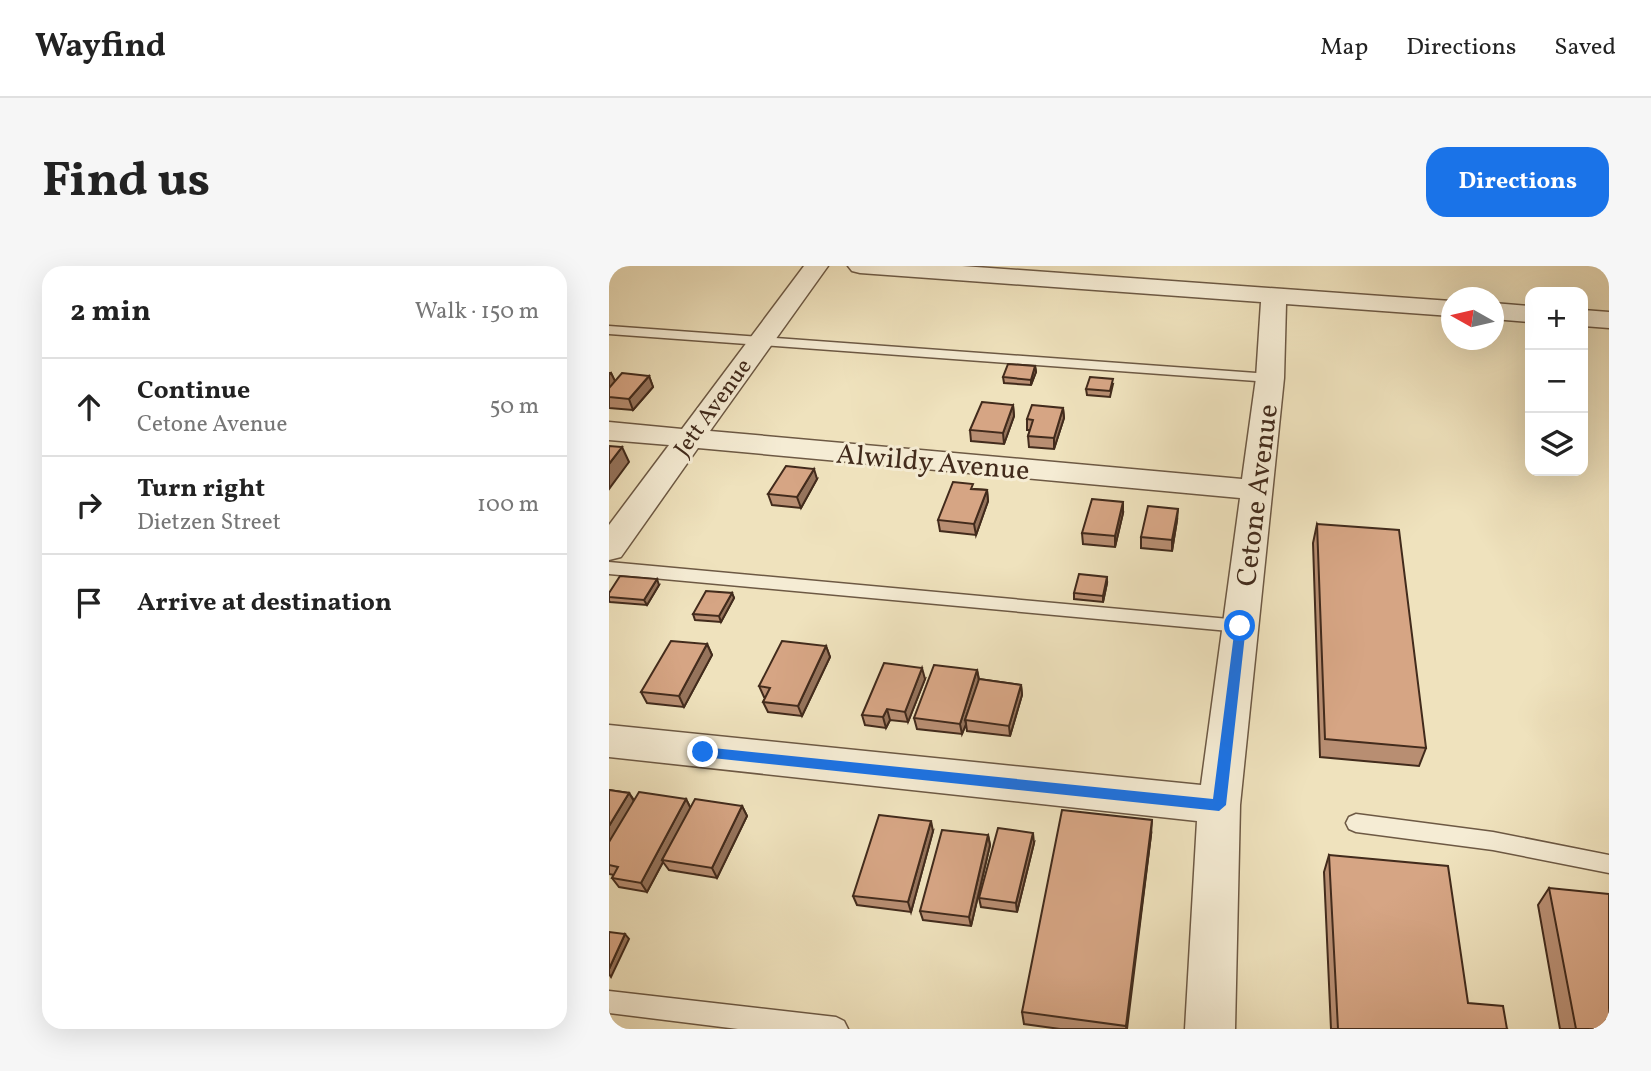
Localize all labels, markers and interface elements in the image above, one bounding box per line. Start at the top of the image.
text: Wayfind [35,25,166,71]
text: Map [1320,31,1368,65]
text: Directions [1406,31,1516,65]
text: Saved [1554,31,1616,65]
button: Directions [1426,147,1609,217]
text: Find us [42,148,210,217]
north arrow [1441,287,1504,350]
map controls [1525,287,1588,476]
button: + [1525,287,1588,350]
text: 2 min [70,291,151,333]
text: Walk · 150 m [415,296,539,328]
button: − [1525,350,1588,413]
street label: Jett Avenue [667,353,760,464]
text: Continue [137,373,250,409]
icon: ahead [70,388,108,426]
text: 50 m [490,391,539,423]
street label: Cetone Avenue [1228,402,1289,589]
text: Cetone Avenue [137,409,287,441]
button: layers [1525,413,1588,476]
street label: Alwildy Avenue [835,436,1031,491]
text: Turn right [137,471,265,507]
icon: right [70,486,108,524]
text: 100 m [477,489,539,521]
text: Dietzen Street [137,507,281,539]
icon: arrive [70,584,108,622]
text: Arrive at destination [137,585,392,621]
route start [1224,610,1255,641]
route end [687,736,718,767]

